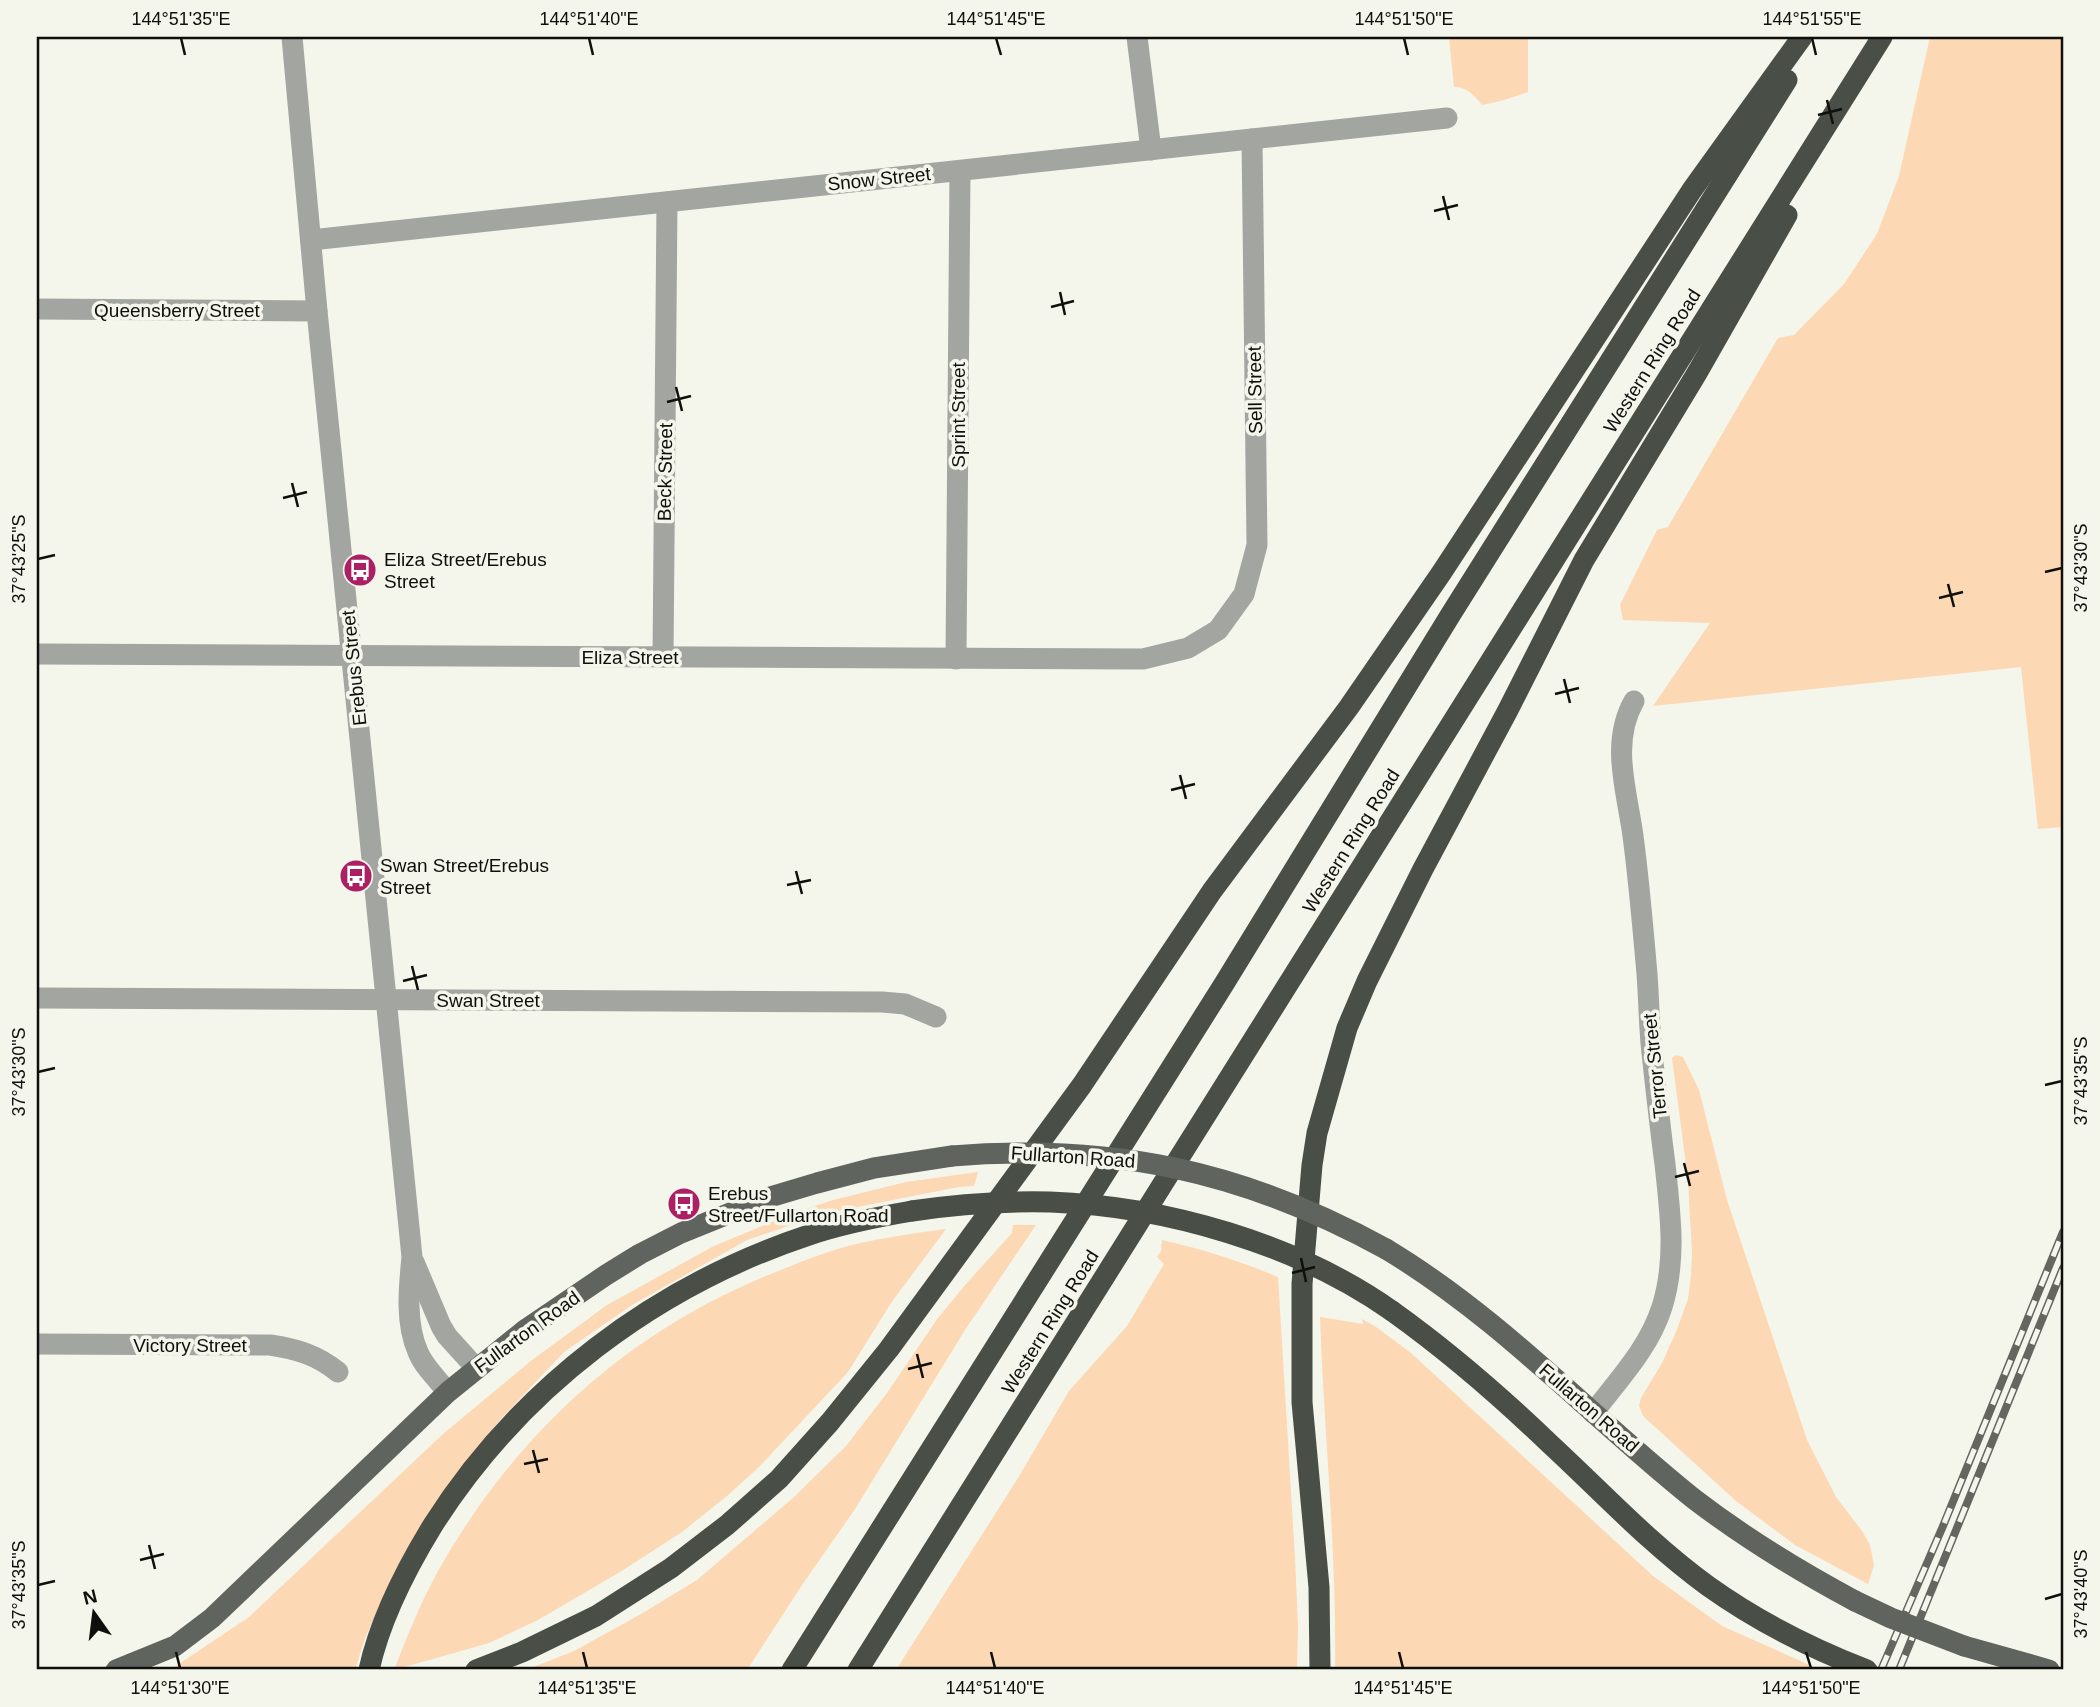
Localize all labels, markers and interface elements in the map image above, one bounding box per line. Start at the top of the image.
text: 144°51'35"E [131,9,231,29]
text: 144°51'40"E [539,9,639,29]
text: 144°51'45"E [946,9,1046,29]
text: 144°51'50"E [1354,9,1454,29]
text: 144°51'55"E [1762,9,1862,29]
street label: Snow Street [826,163,932,195]
street label: Western Ring Road [1599,285,1705,437]
street label: Queensberry Street [94,300,261,321]
street label: Sell Street [1244,345,1266,434]
street label: Sprint Street [948,361,969,468]
street label: Beck Street [654,422,676,521]
text: 37°43'25"S [9,514,29,604]
text: 37°43'30"S [2071,523,2091,613]
place label: Eliza Street/Erebus Street [384,549,547,592]
bus stop icon: Eliza Street/Erebus Street [341,551,379,589]
street label: Erebus Street [337,608,371,727]
street label: Eliza Street [581,647,679,668]
street label: Western Ring Road [1298,765,1404,917]
place label: Swan Street/Erebus Street [380,855,549,898]
bus stop icon: Swan Street/Erebus Street [337,857,375,895]
street label: Swan Street [436,990,540,1011]
street label: Terror Street [1639,1012,1671,1120]
text: 37°43'30"S [9,1027,29,1117]
text: 37°43'35"S [2071,1036,2091,1126]
street label: Fullarton Road [1010,1142,1136,1172]
place label: Erebus Street/Fullarton Road [708,1183,889,1226]
bus stop icon: Erebus Street/Fullarton Road [665,1185,703,1223]
street label: Western Ring Road [997,1246,1103,1398]
street label: Fullarton Road [470,1287,584,1377]
street label: Victory Street [133,1335,248,1356]
street label: Fullarton Road [1535,1359,1643,1457]
text: 37°43'35"S [9,1540,29,1630]
text: 37°43'40"S [2071,1549,2091,1639]
north arrow [60,1578,130,1648]
text: N [81,1585,99,1609]
text: 144°51'30"E [130,1678,230,1698]
text: 144°51'35"E [537,1678,637,1698]
text: 144°51'40"E [945,1678,1045,1698]
text: 144°51'45"E [1353,1678,1453,1698]
text: 144°51'50"E [1761,1678,1861,1698]

